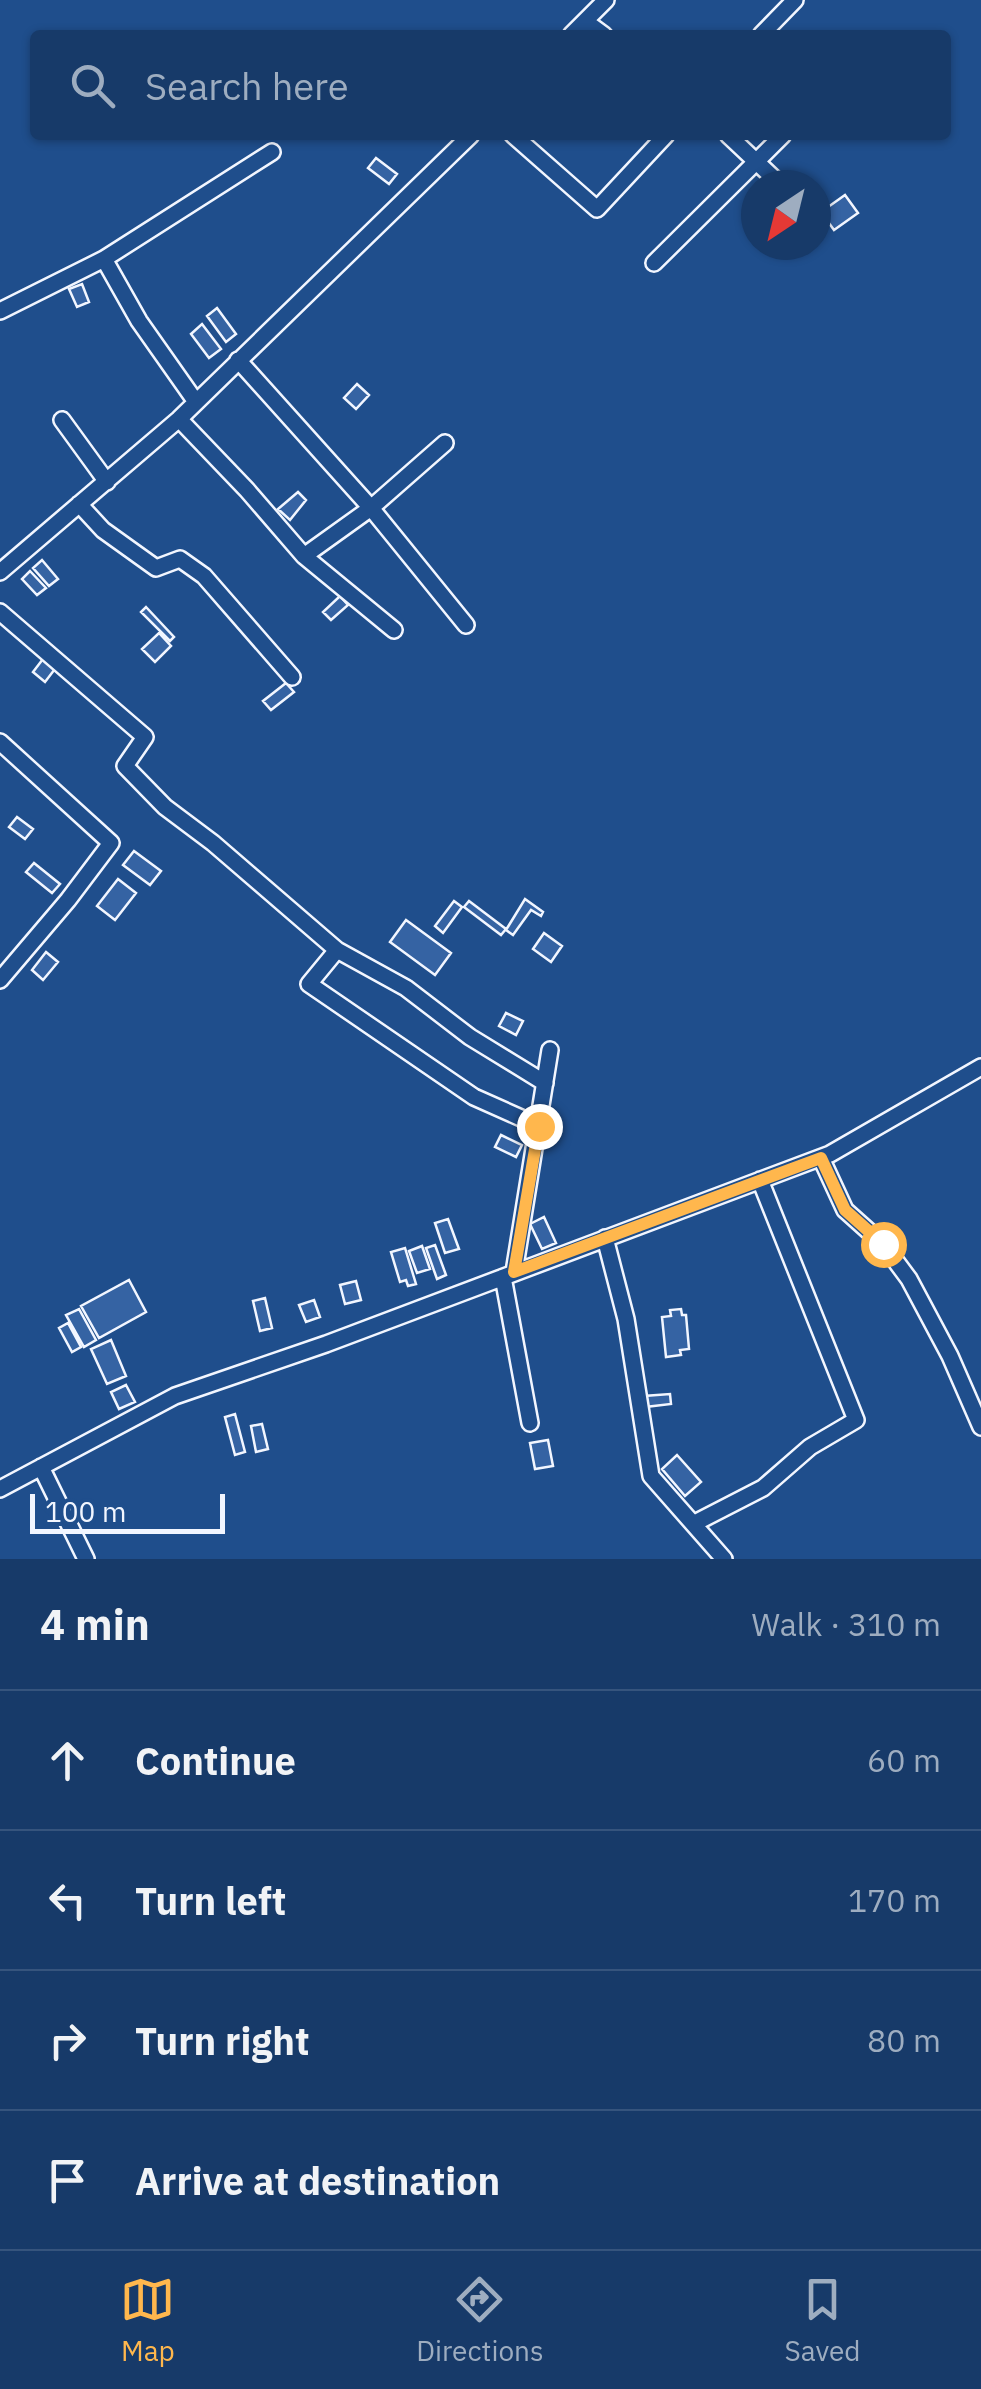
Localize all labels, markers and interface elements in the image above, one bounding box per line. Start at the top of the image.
search box [30,30,951,140]
icon: search [65,58,120,113]
text: Search here [145,61,349,110]
north arrow [741,170,831,260]
route end [517,1104,563,1150]
route start [861,1222,907,1268]
scale bar [30,1489,225,1534]
text: 100 m [45,1493,126,1530]
text: 4 min [40,1597,150,1652]
text: Walk · 310 m [752,1603,941,1645]
icon: ahead [40,1733,95,1788]
text: Continue [135,1736,296,1785]
text: 60 m [867,1739,941,1781]
icon: left [40,1873,95,1928]
text: Turn left [135,1876,286,1925]
text: 170 m [848,1879,941,1921]
icon: right [40,2013,95,2068]
text: Turn right [135,2016,310,2065]
text: 80 m [867,2019,941,2061]
icon: arrive [40,2153,95,2208]
text: Arrive at destination [135,2156,500,2205]
tab: Map [120,2272,175,2369]
tab: Directions [416,2272,544,2369]
tab: Saved [784,2272,861,2369]

